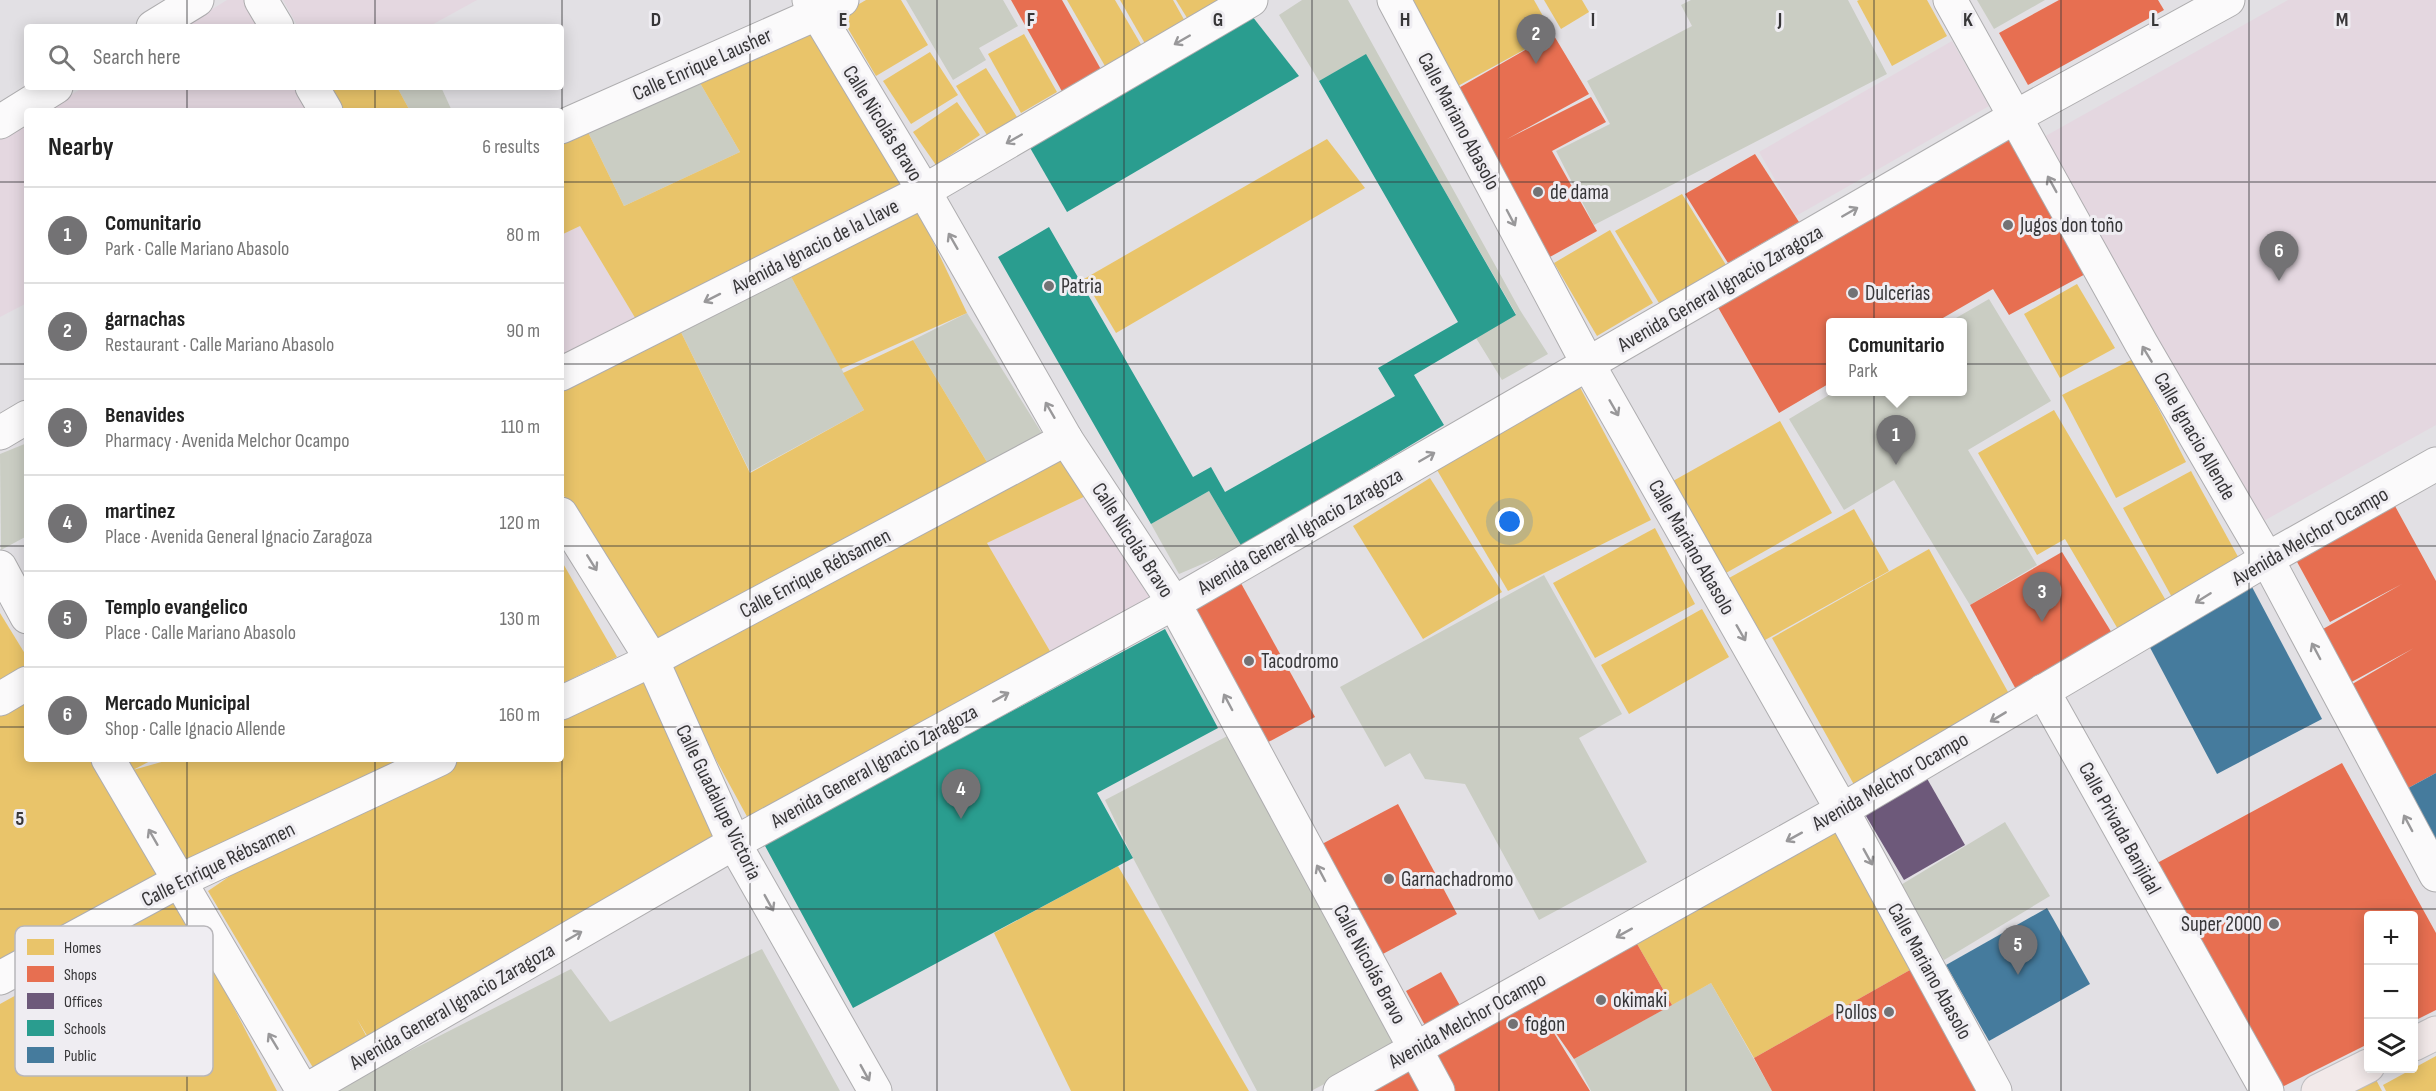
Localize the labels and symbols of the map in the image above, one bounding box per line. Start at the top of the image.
text: D [651,8,661,32]
text: E [839,8,847,32]
text: F [1027,8,1035,32]
text: G [1213,8,1223,32]
text: H [1400,8,1410,32]
text: I [1591,8,1595,32]
text: J [1777,8,1782,32]
text: K [1963,8,1973,32]
text: L [2151,8,2159,32]
text: M [2336,8,2348,32]
pin: 2 [1516,14,1556,64]
street label: Calle Enrique Lausher [629,23,776,106]
one-way arrow [1174,34,1191,46]
street label: Calle Mariano Abasolo [1412,48,1505,194]
street label: Calle Nicolás Bravo [837,61,928,186]
one-way arrow [1006,133,1023,145]
one-way arrow [2046,176,2058,193]
place label: de dama [1550,180,1609,205]
marker: de dama [1531,185,1545,199]
street label: Avenida Ignacio de la Llave [727,194,903,300]
one-way arrow [1841,206,1858,218]
one-way arrow [1506,209,1517,227]
place label: Jugos don toño [2019,213,2123,238]
marker: Jugos don toño [2001,218,2015,232]
street label: Avenida General Ignacio Zaragoza [1612,219,1827,358]
pin: 6 [2260,232,2298,281]
one-way arrow [947,233,959,250]
place label: Patria [1061,274,1102,299]
marker: Patria [1042,279,1056,293]
place label: Dulcerias [1865,281,1930,306]
marker: Dulcerias [1846,286,1860,300]
one-way arrow [703,293,721,304]
one-way arrow [2141,346,2153,363]
street label: Calle Ignacio Allende [2148,368,2241,505]
one-way arrow [1608,399,1620,416]
one-way arrow [1043,402,1055,419]
pin: 1 [1876,416,1916,465]
one-way arrow [1418,451,1435,463]
street label: Avenida General Ignacio Zaragoza [1192,462,1407,601]
street label: Calle Mariano Abasolo [1643,475,1740,619]
street label: Calle Nicolás Bravo [1086,478,1179,602]
street label: Avenida Melchor Ocampo [2227,482,2393,592]
your location [1495,507,1524,536]
street label: Calle Enrique Rébsamen [735,523,895,624]
one-way arrow [586,554,598,571]
pin: 3 [2022,572,2062,622]
one-way arrow [2195,593,2212,605]
one-way arrow [1735,624,1747,641]
one-way arrow [2310,643,2321,661]
place label: Tacodromo [1261,649,1339,674]
marker: Tacodromo [1242,654,1256,668]
one-way arrow [992,691,1009,703]
one-way arrow [1222,693,1233,711]
street label: Avenida General Ignacio Zaragoza [766,699,982,834]
one-way arrow [1990,712,2007,724]
street label: Calle Guadalupe Victoria [670,721,767,884]
street label: Avenida Melchor Ocampo [1807,727,1973,837]
street label: Calle Privada Banjidal [2073,758,2166,899]
pin: 4 [942,770,980,819]
text: 5 [16,807,25,831]
one-way arrow [2402,815,2413,833]
street label: Calle Enrique Rébsamen [137,817,299,912]
one-way arrow [146,829,158,846]
one-way arrow [1786,831,1803,843]
one-way arrow [1863,848,1874,866]
one-way arrow [1315,865,1327,882]
place label: Garnachadromo [1401,867,1513,892]
marker: Garnachadromo [1382,872,1396,886]
one-way arrow [763,894,775,911]
street label: Calle Mariano Abasolo [1882,899,1977,1044]
street label: Calle Nicolás Bravo [1328,900,1412,1028]
place label: Super 2000 [2181,912,2262,937]
marker: Super 2000 [2267,917,2281,931]
legend [15,926,213,1076]
pin: 5 [1998,926,2038,975]
one-way arrow [1616,927,1633,939]
one-way arrow [565,929,582,941]
street label: Avenida General Ignacio Zaragoza [344,937,559,1076]
text: Homes [64,939,101,958]
text: Shops [64,966,97,985]
street label: Avenida Melchor Ocampo [1383,967,1550,1075]
place label: okimaki [1613,988,1667,1013]
text: Offices [64,993,103,1012]
marker: okimaki [1594,993,1608,1007]
place label: Pollos [1835,1000,1877,1025]
marker: Pollos [1882,1005,1896,1019]
place label: fogon [1525,1012,1565,1037]
marker: fogon [1506,1017,1520,1031]
text: Schools [64,1020,106,1039]
one-way arrow [267,1033,279,1050]
text: Public [64,1047,97,1066]
one-way arrow [859,1064,871,1081]

